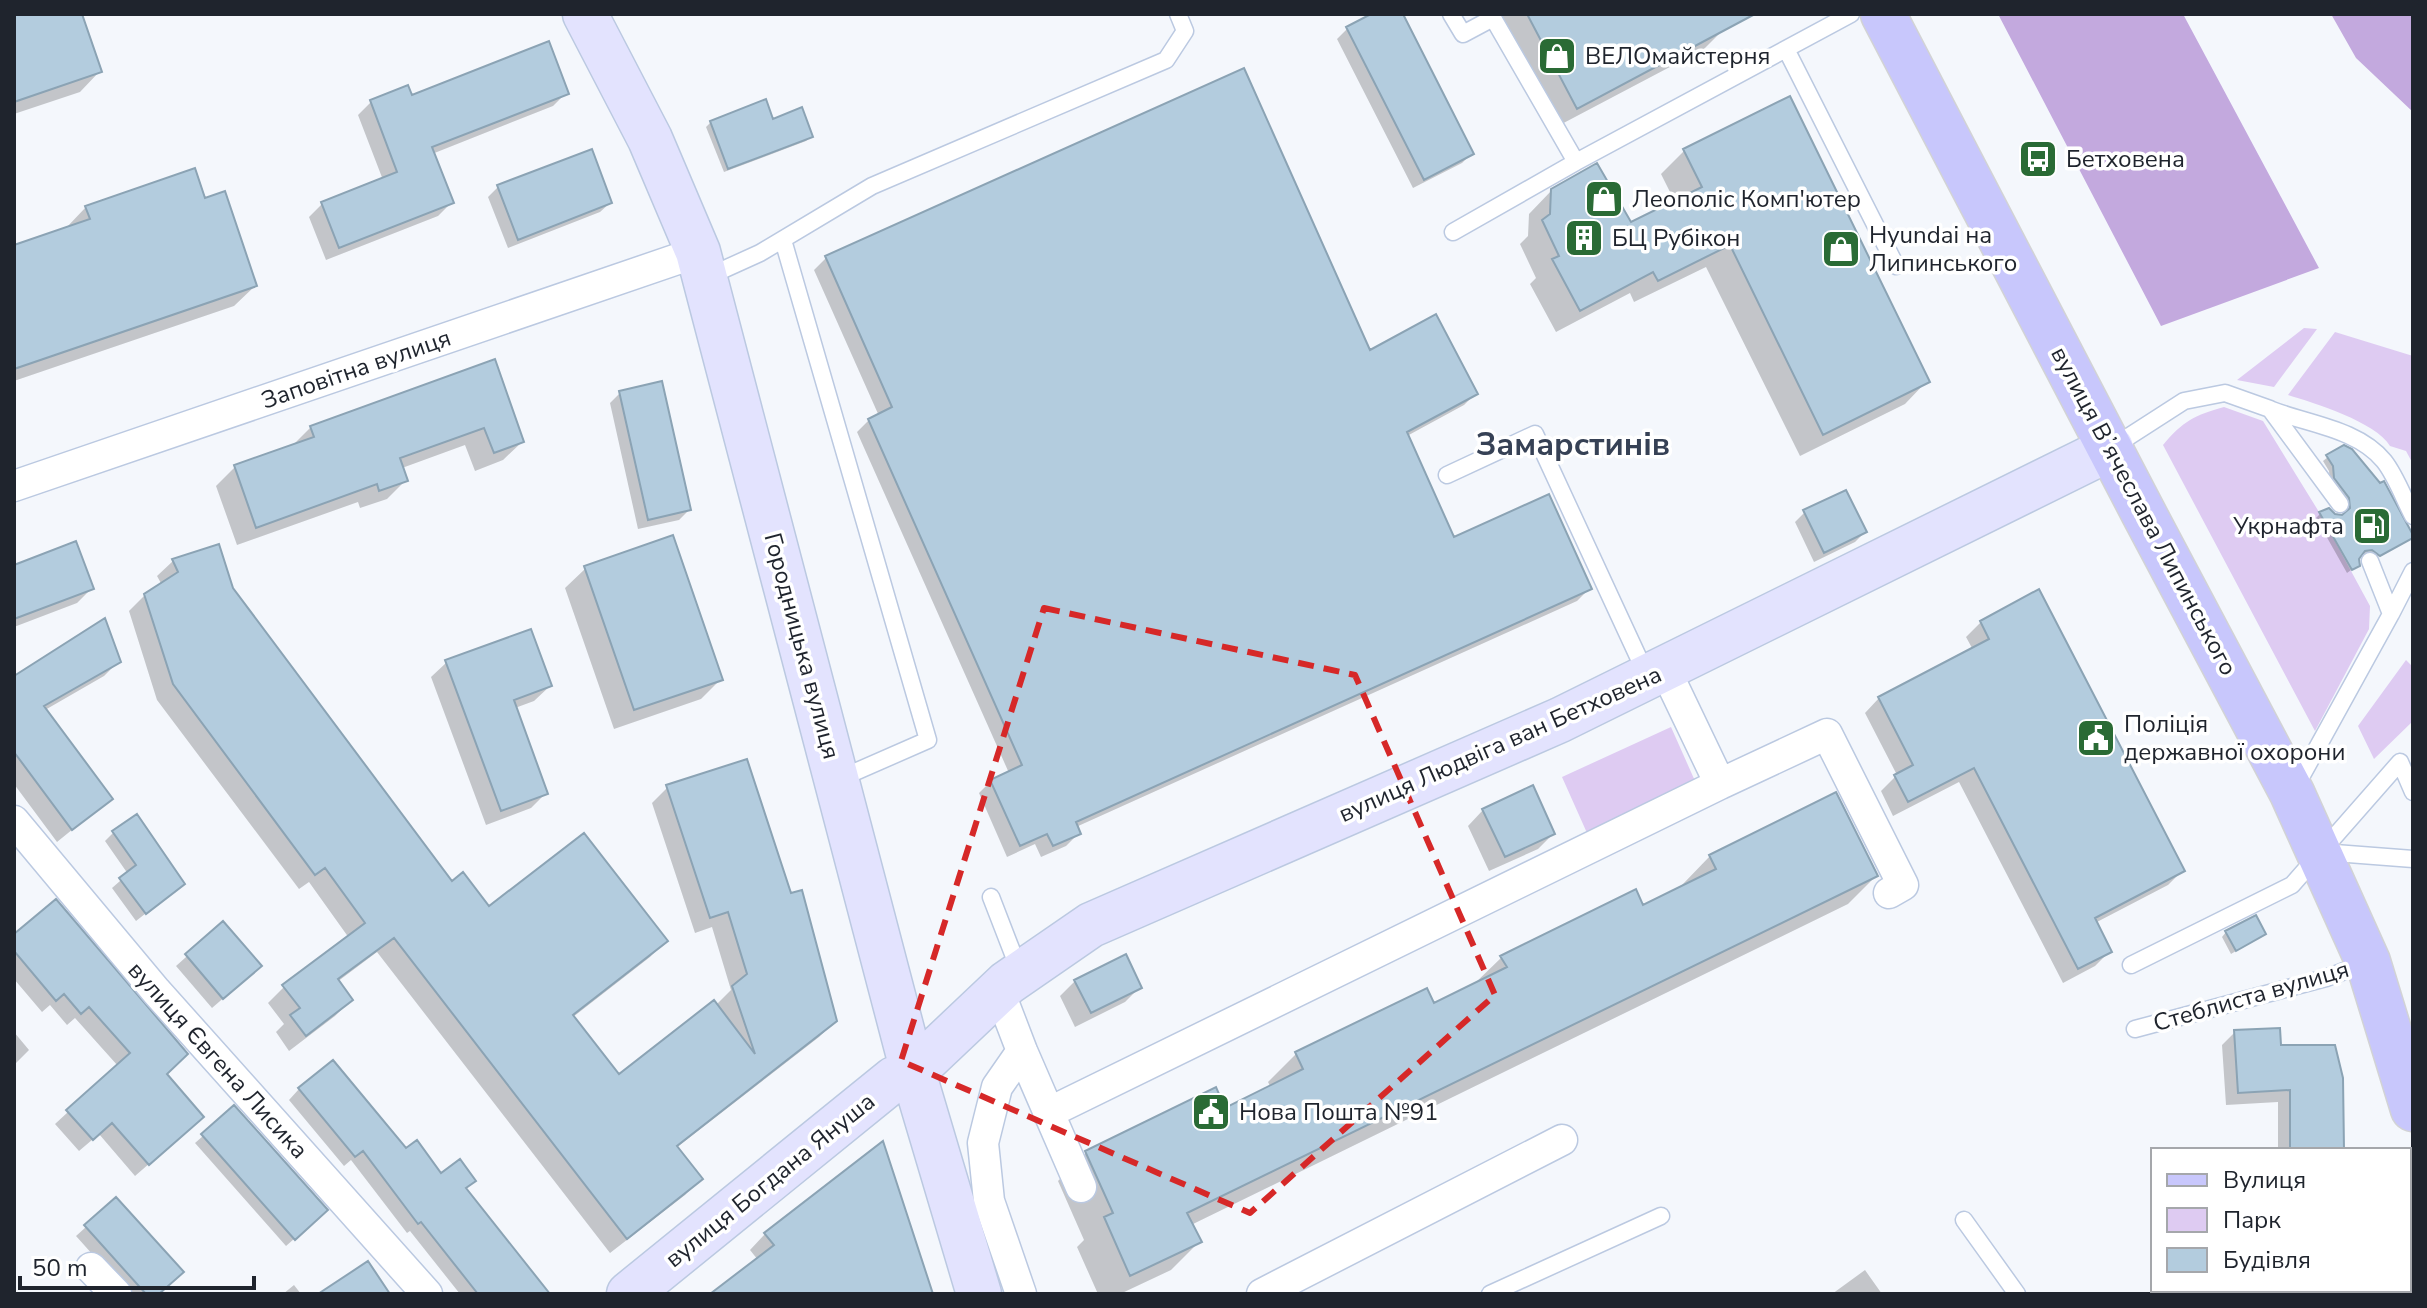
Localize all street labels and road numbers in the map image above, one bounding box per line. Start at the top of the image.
street label: Заповітна вулиця [257,322,455,416]
street label: вулиця Вʼячеслава Липинського [2043,341,2245,681]
street label: Городницька вулиця [756,529,848,763]
street label: вулиця Людвіга ван Бетховена [1333,658,1667,830]
street label: Стеблиста вулиця [2149,953,2353,1039]
street label: вулиця Євгена Лисика [121,955,315,1165]
street label: вулиця Богдана Януша [658,1085,882,1275]

